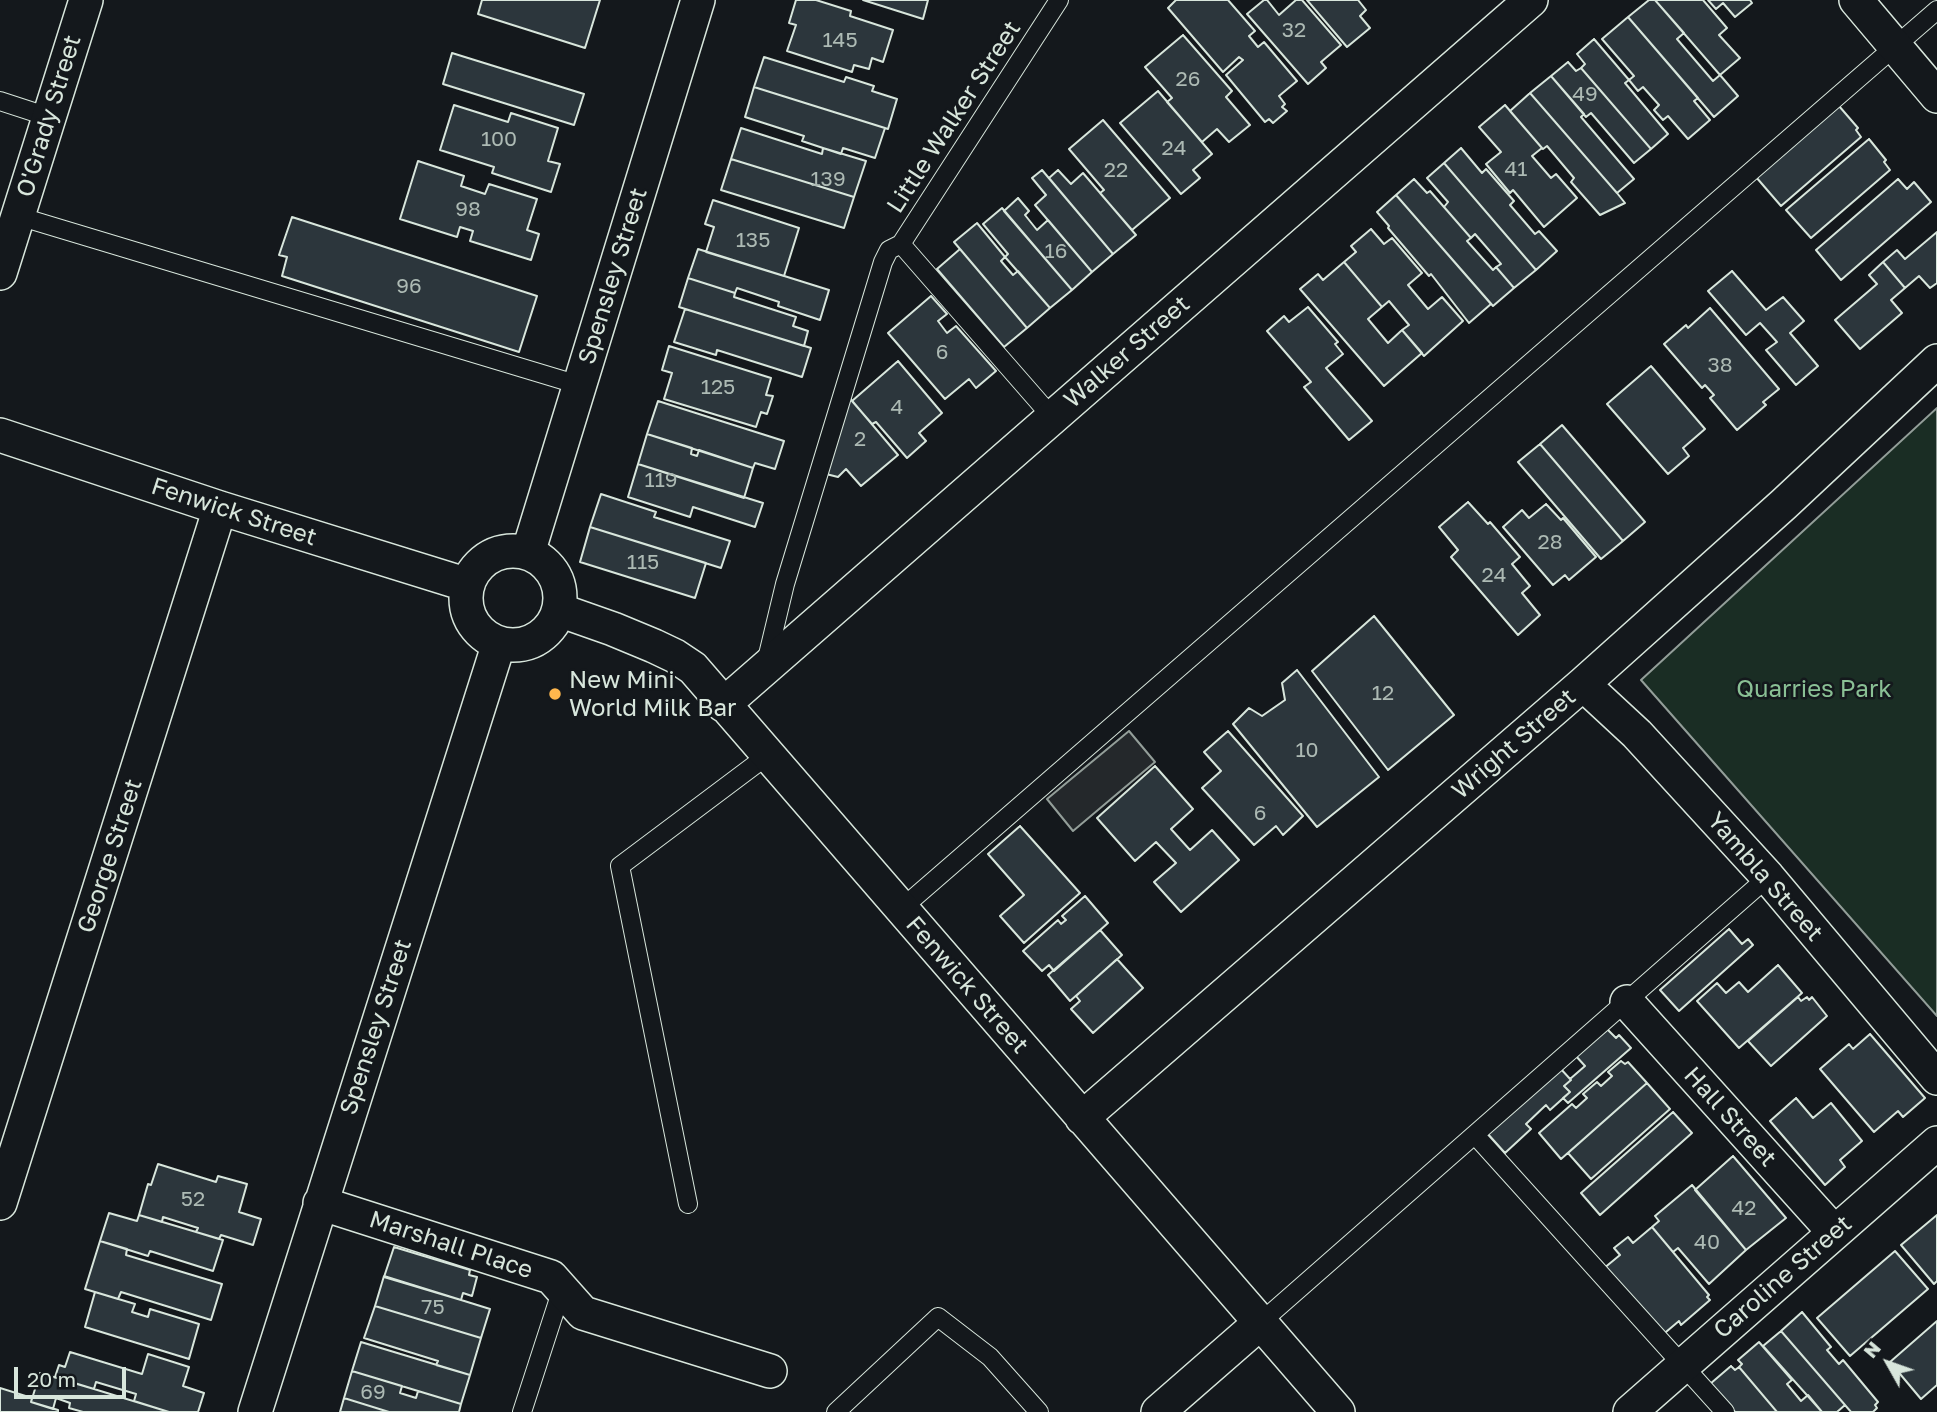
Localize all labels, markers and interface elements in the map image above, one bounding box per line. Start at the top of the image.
street label: Little Walker Street [881,16,1027,218]
house number: 32 [1282,17,1306,43]
house number: 145 [822,27,858,53]
street label: O'Grady Street [11,32,87,200]
house number: 26 [1176,66,1200,92]
house number: 49 [1572,81,1598,107]
house number: 100 [481,126,517,152]
house number: 24 [1162,135,1186,161]
house number: 41 [1505,156,1527,182]
house number: 22 [1104,157,1128,183]
house number: 139 [810,166,846,192]
street label: Spensley Street [572,184,654,368]
house number: 98 [455,196,481,222]
house number: 135 [736,227,770,253]
house number: 16 [1045,238,1067,264]
house number: 96 [396,273,422,299]
street label: Walker Street [1058,290,1196,414]
house number: 6 [936,339,948,365]
house number: 38 [1707,352,1733,378]
house number: 125 [701,374,735,400]
house number: 4 [891,394,903,420]
house number: 2 [854,426,866,452]
house number: 119 [644,467,678,493]
street label: Fenwick Street [148,472,320,552]
house number: 28 [1538,529,1562,555]
house number: 115 [627,549,659,575]
house number: 24 [1482,562,1506,588]
place label: New Mini World Milk Bar [569,666,736,722]
park label: Quarries Park [1736,675,1892,703]
house number: 12 [1372,680,1394,706]
street label: Wright Street [1446,683,1582,805]
marker: New Mini World Milk Bar [547,686,563,702]
house number: 10 [1295,737,1319,763]
street label: George Street [72,775,148,937]
house number: 6 [1254,800,1266,826]
street label: Yambla Street [1701,807,1829,947]
street label: Fenwick Street [900,911,1034,1059]
street label: Spensley Street [334,936,418,1118]
street label: Hall Street [1678,1061,1782,1173]
house number: 52 [181,1186,205,1212]
house number: 42 [1732,1195,1756,1221]
street label: Marshall Place [366,1205,536,1285]
street label: Caroline Street [1708,1209,1858,1345]
house number: 40 [1694,1229,1720,1255]
house number: 75 [421,1294,445,1320]
north arrow [1853,1328,1923,1398]
text: N [1858,1336,1885,1362]
scale bar [18,1352,130,1396]
text: 20 m [27,1366,76,1392]
house number: 69 [360,1379,386,1405]

